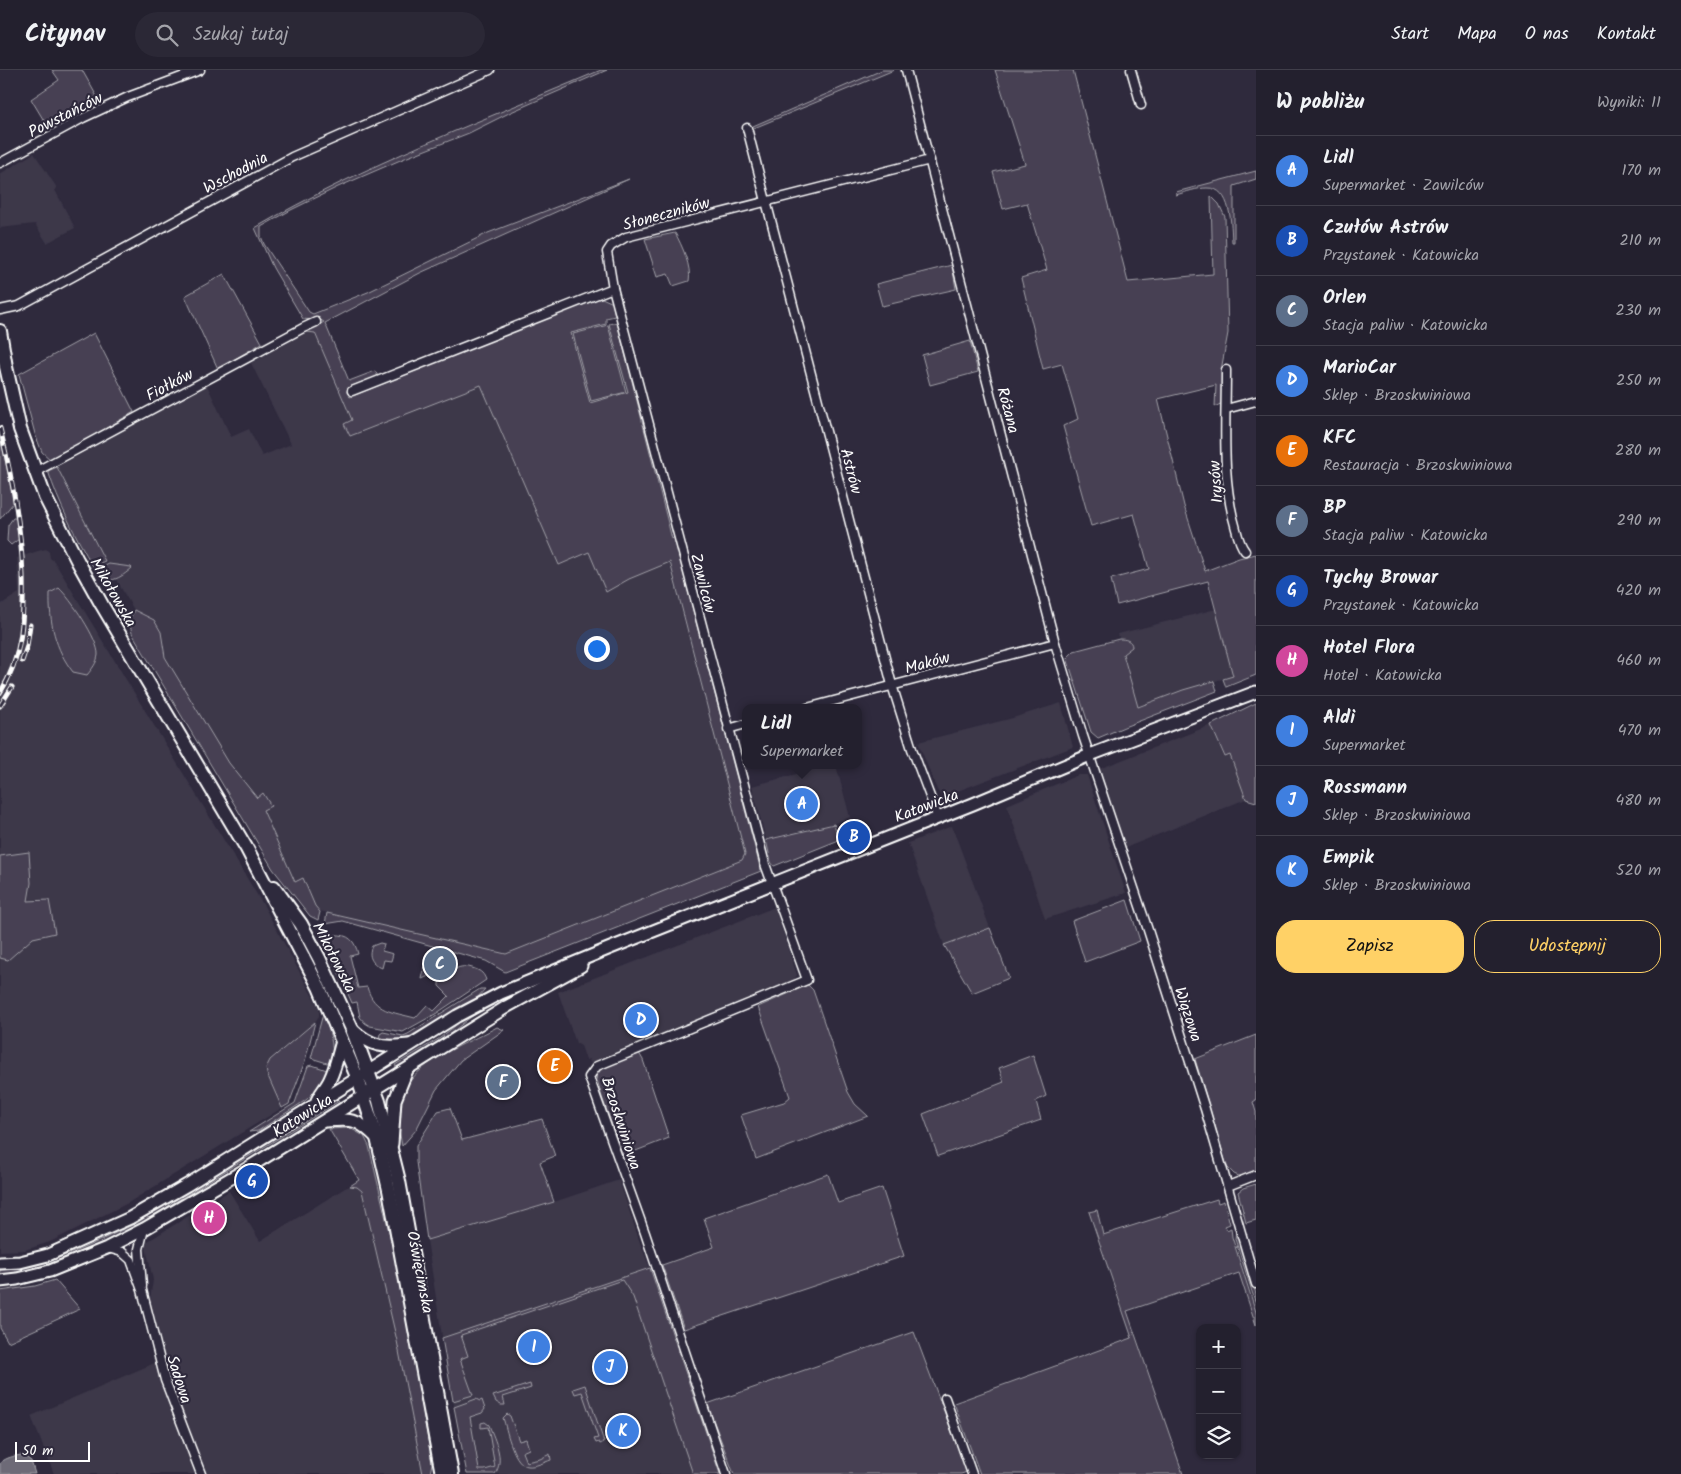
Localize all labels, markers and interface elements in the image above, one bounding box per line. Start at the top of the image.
search box [135,12,485,57]
text: Citynav [25,15,105,54]
text: Szukaj tutaj [193,20,288,50]
text: Start [1391,20,1429,49]
text: Mapa [1457,20,1497,49]
text: O nas [1525,20,1569,49]
text: Kontakt [1597,20,1656,49]
icon: search [153,21,181,49]
street label: Powstańców [24,86,108,145]
text: W pobliżu [1276,86,1364,119]
text: Wyniki: 11 [1597,90,1661,115]
text: Lidl [1323,143,1354,173]
street label: Wschodnia [199,146,273,201]
text: A [1287,158,1297,183]
text: 170 m [1621,158,1661,183]
text: Supermarket · Zawilców [1323,173,1483,198]
street label: Słoneczników [620,191,713,238]
text: Czułów Astrów [1323,213,1448,243]
text: B [1287,228,1297,253]
text: 210 m [1620,228,1661,253]
text: Przystanek · Katowicka [1323,243,1479,268]
text: Orlen [1323,283,1367,313]
text: C [1287,298,1297,323]
text: 230 m [1615,298,1661,323]
text: Stacja paliw · Katowicka [1323,313,1488,338]
text: MarioCar [1323,353,1396,383]
street label: Fiołków [141,362,198,408]
text: D [1287,368,1297,393]
text: 250 m [1616,368,1661,393]
text: Sklep · Brzoskwiniowa [1323,383,1471,408]
street label: Różana [989,384,1026,436]
text: KFC [1323,423,1356,453]
text: E [1288,438,1296,463]
text: 280 m [1615,438,1661,463]
street label: Astrów [833,446,868,497]
text: Restauracja · Brzoskwiniowa [1323,453,1512,478]
street label: Irysów [1203,460,1230,504]
text: BP [1323,493,1345,523]
text: F [1288,508,1296,533]
text: 290 m [1617,508,1661,533]
text: Stacja paliw · Katowicka [1323,523,1488,548]
street label: Zawilców [683,551,722,616]
street label: Mikołowska [83,553,143,632]
text: Tychy Browar [1323,563,1438,593]
text: G [1287,578,1297,603]
text: 420 m [1616,578,1661,603]
text: Przystanek · Katowicka [1323,593,1479,618]
text: Hotel Flora [1323,633,1415,663]
your location [584,636,610,662]
street label: Maków [902,645,953,681]
text: H [1287,648,1297,673]
text: 460 m [1616,648,1661,673]
text: Hotel · Katowicka [1323,663,1442,688]
text: Aldi [1323,703,1355,733]
popup [742,704,862,769]
text: Lidl [761,709,791,739]
text: I [1290,718,1294,743]
text: 470 m [1618,718,1661,743]
text: Supermarket [1323,733,1406,758]
text: Supermarket [761,739,843,764]
text: Rossmann [1323,773,1407,803]
street label: Katowicka [891,783,962,830]
pin: A [786,785,818,823]
text: J [1288,788,1296,813]
text: 480 m [1615,788,1661,813]
text: Sklep · Brzoskwiniowa [1323,803,1471,828]
pin: B [838,818,870,856]
text: Empik [1323,843,1374,873]
text: K [1287,858,1297,883]
text: 520 m [1616,858,1661,883]
text: Sklep · Brzoskwiniowa [1323,873,1471,898]
street label: Mikołowska [305,918,362,998]
button: Zapisz [1276,920,1464,973]
button: Udostępnij [1474,920,1661,973]
pin: C [424,945,456,983]
street label: Wiązowa [1167,984,1208,1045]
pin: D [625,1001,657,1039]
pin: E [539,1047,571,1085]
pin: F [487,1063,519,1101]
street label: Brzoskwiniowa [594,1074,647,1173]
street label: Katowicka [268,1088,338,1145]
pin: G [236,1162,268,1200]
pin: H [193,1199,225,1237]
street label: Oświęcimska [399,1229,440,1316]
map controls [1196,1324,1241,1459]
button: + [1196,1324,1241,1369]
pin: I [518,1328,550,1366]
pin: J [594,1348,626,1386]
street label: Sadowa [159,1352,198,1407]
button: − [1196,1369,1241,1414]
pin: K [607,1412,639,1450]
button: layers [1196,1414,1241,1459]
scale bar [15,1439,90,1462]
text: 50 m [22,1440,53,1462]

